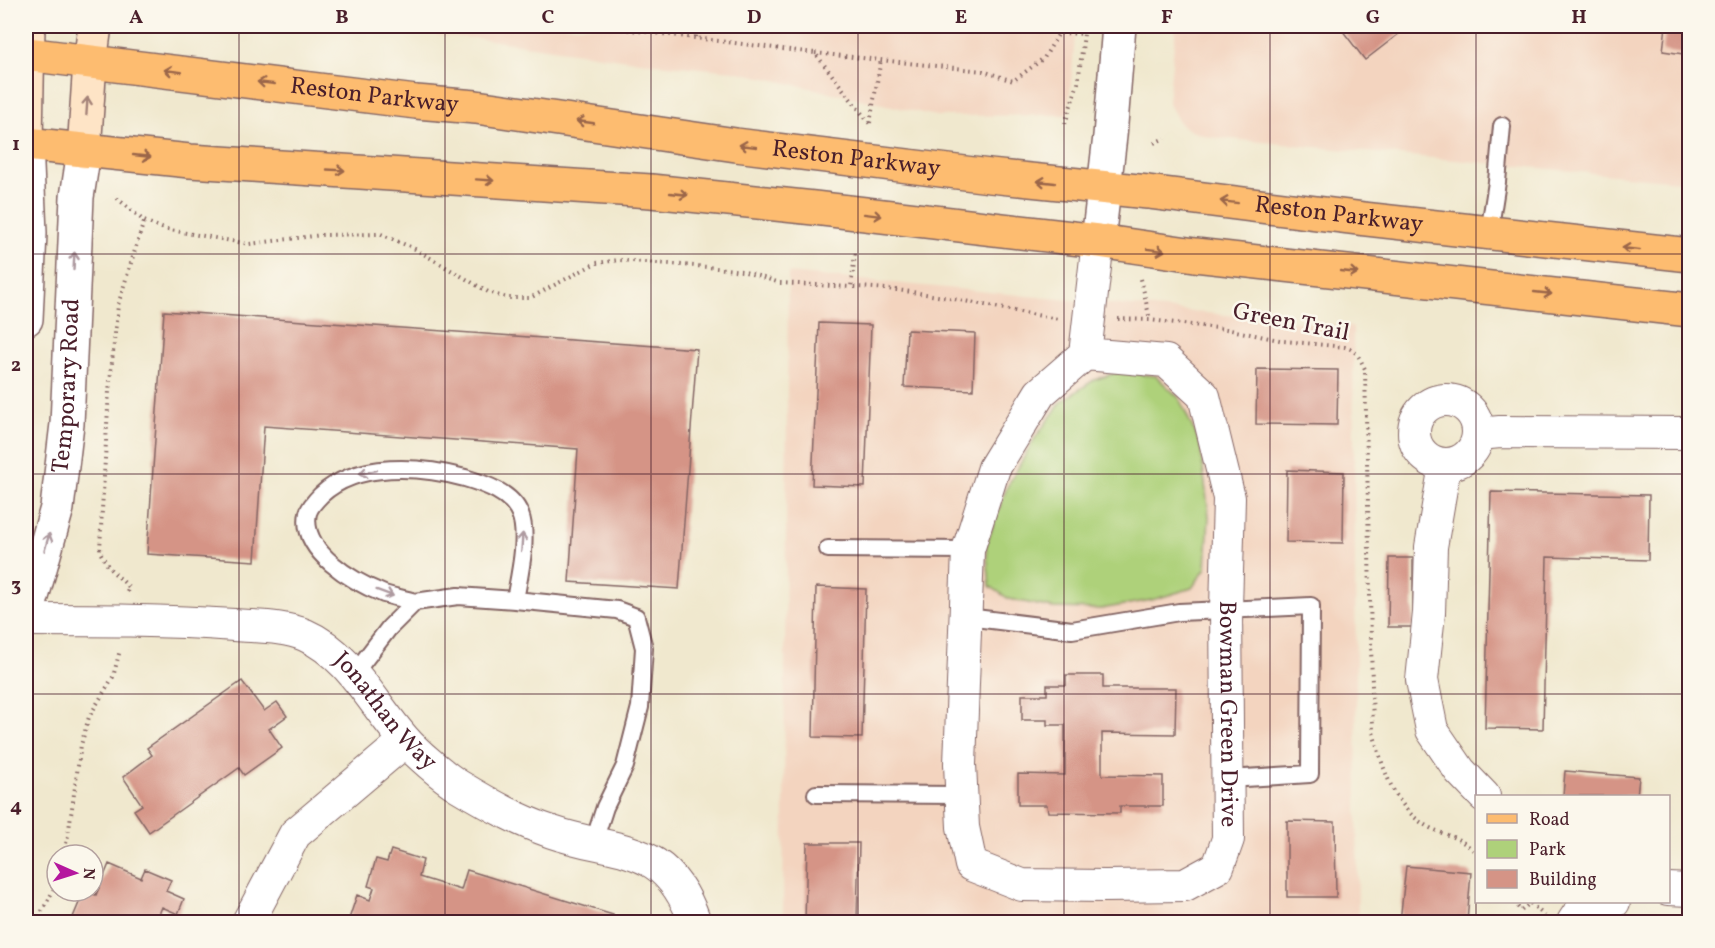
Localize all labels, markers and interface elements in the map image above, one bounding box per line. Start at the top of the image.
text: A [129,4,143,32]
text: B [335,4,349,32]
text: C [542,4,555,32]
text: D [747,4,761,32]
text: E [955,4,967,32]
text: F [1161,4,1173,32]
text: G [1366,4,1380,32]
text: H [1571,4,1587,32]
one-way arrow [163,66,183,77]
street label: Reston Parkway [288,70,460,123]
one-way arrow [257,77,277,88]
one-way arrow [81,97,92,117]
one-way arrow [575,116,595,127]
text: 1 [12,131,20,159]
street label: Reston Parkway [770,133,942,187]
one-way arrow [738,141,758,152]
one-way arrow [131,151,151,162]
one-way arrow [326,165,346,176]
one-way arrow [474,174,494,185]
one-way arrow [1036,176,1056,187]
street label: Reston Parkway [1253,188,1425,242]
one-way arrow [669,189,689,200]
one-way arrow [1220,197,1239,208]
one-way arrow [863,210,883,221]
one-way arrow [1622,243,1642,254]
one-way arrow [1145,245,1165,256]
one-way arrow [69,251,80,271]
one-way arrow [1339,267,1359,278]
one-way arrow [1533,288,1552,299]
street label: Green Trail [1230,295,1352,351]
street label: Temporary Road [44,298,90,475]
text: 2 [11,352,21,380]
one-way arrow [359,467,378,478]
one-way arrow [42,533,53,552]
one-way arrow [517,533,528,553]
text: 3 [11,572,21,600]
one-way arrow [375,588,393,599]
street label: Bowman Green Drive [1209,600,1245,827]
street label: Jonathan Way [325,644,444,779]
text: 4 [10,793,22,821]
legend [1475,795,1670,903]
text: Road [1529,808,1570,833]
text: Park [1529,838,1566,863]
north arrow [45,843,105,903]
text: N [77,867,99,880]
text: Building [1529,868,1597,893]

